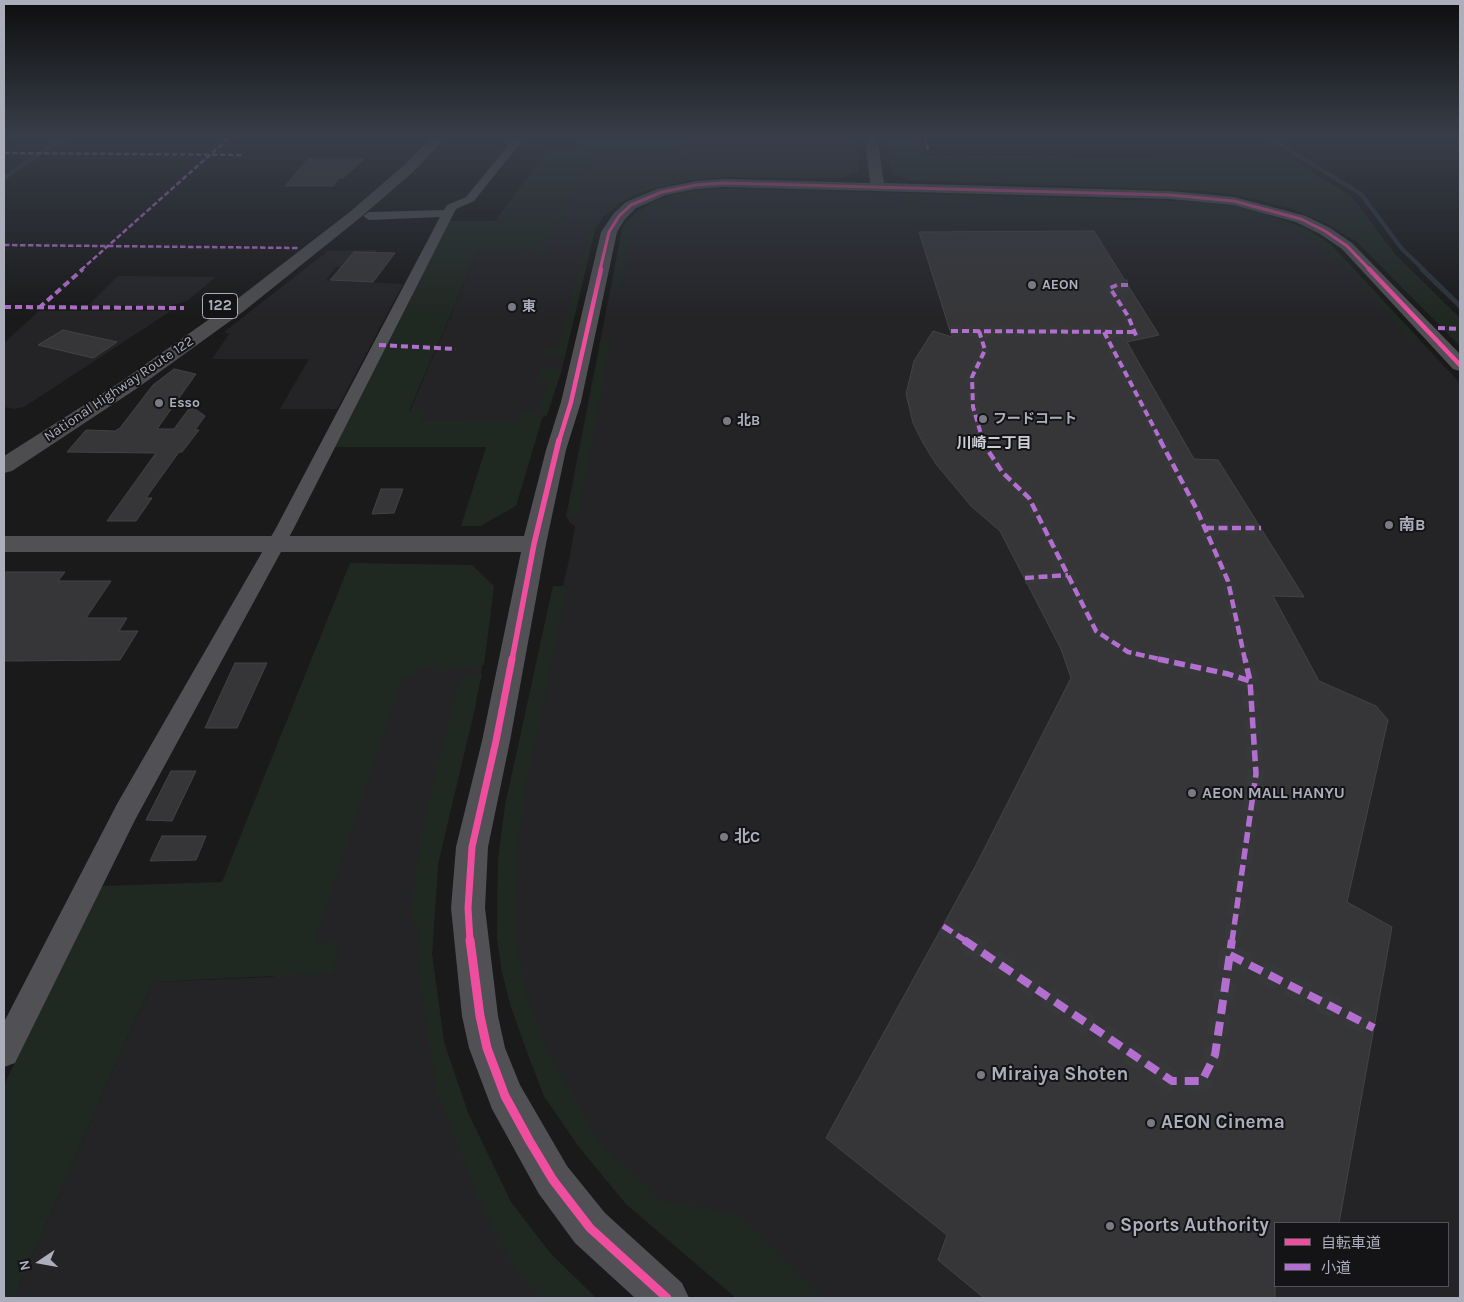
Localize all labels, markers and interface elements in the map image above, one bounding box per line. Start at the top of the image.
place label: AEON [1042,277,1079,293]
marker: AEON [1026,279,1038,291]
road number: 122 [202,294,238,318]
place label: 東 [522,299,536,315]
marker: 東 [506,301,518,313]
street label: National Highway Route 122 [41,333,197,445]
place label: Esso [169,395,200,411]
marker: Esso [153,397,165,409]
place label: フードコート [993,411,1077,427]
place label: 北B [737,413,760,429]
marker: フードコート [977,413,989,425]
marker: 北B [721,415,733,427]
district label: 川崎二丁目 [957,435,1031,453]
place label: 南B [1399,515,1425,535]
marker: 南B [1383,519,1395,531]
place label: AEON MALL HANYU [1202,783,1345,803]
marker: AEON MALL HANYU [1186,787,1198,799]
place label: 北C [734,827,760,847]
marker: 北C [718,831,730,843]
place label: Miraiya Shoten [991,1064,1128,1086]
marker: Miraiya Shoten [975,1069,987,1081]
place label: AEON Cinema [1161,1112,1285,1134]
marker: AEON Cinema [1145,1117,1157,1129]
place label: Sports Authority [1120,1215,1269,1237]
marker: Sports Authority [1104,1220,1116,1232]
legend [1274,1222,1449,1287]
text: 自転車道 [1321,1234,1381,1252]
north arrow [15,1237,65,1287]
text: N [15,1259,34,1272]
text: 小道 [1321,1259,1351,1277]

